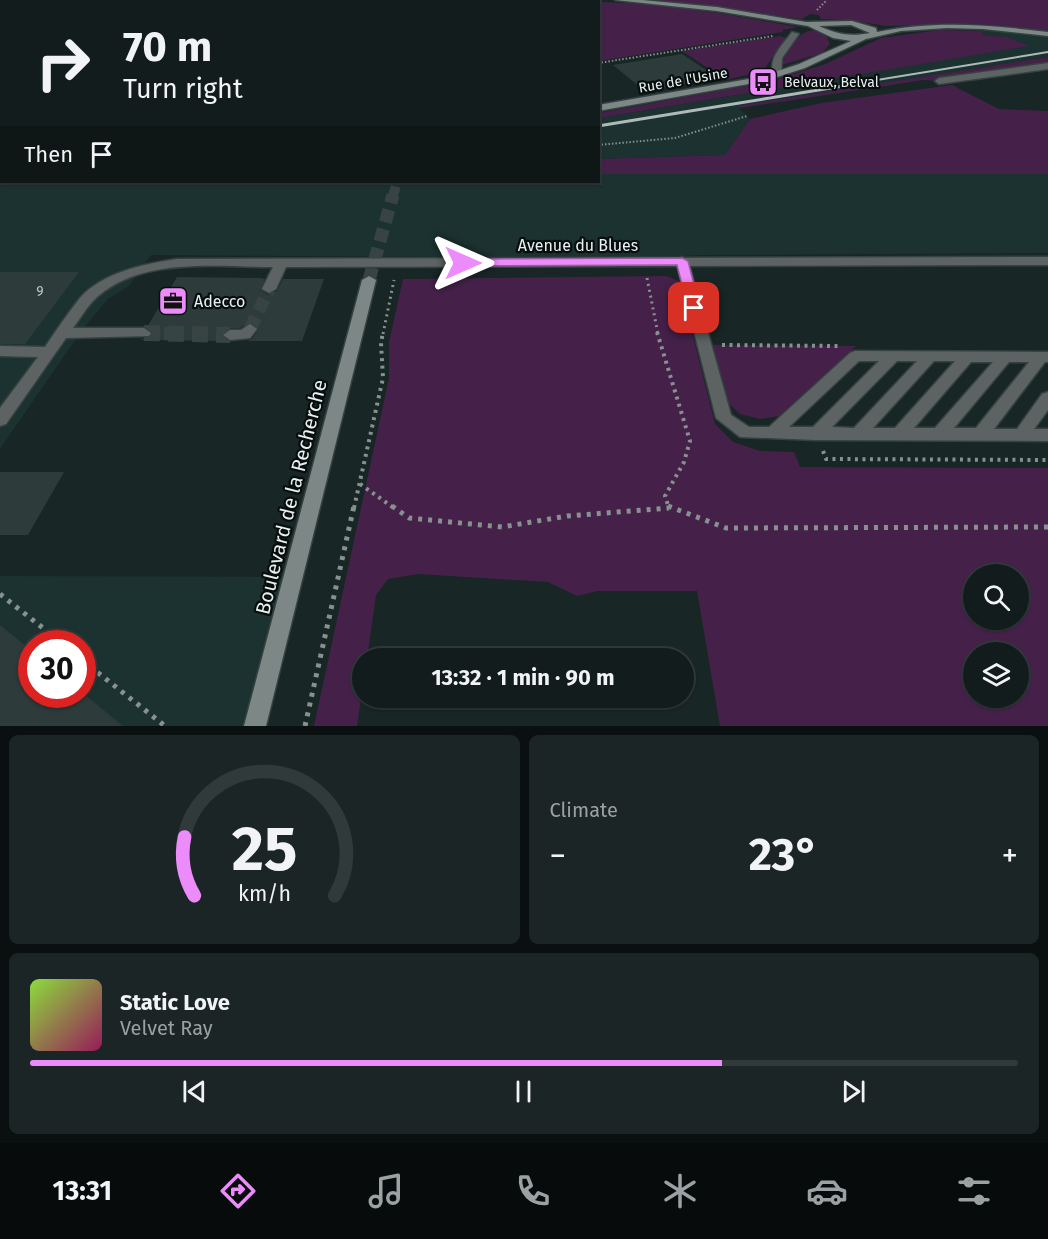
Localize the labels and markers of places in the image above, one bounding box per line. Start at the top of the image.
bus stop icon: Belvaux, Belval [747,66,779,98]
place label: Belvaux, Belval [784,74,879,91]
pin [668,282,719,333]
office icon: Adecco [157,285,189,317]
place label: Adecco [194,292,245,311]

